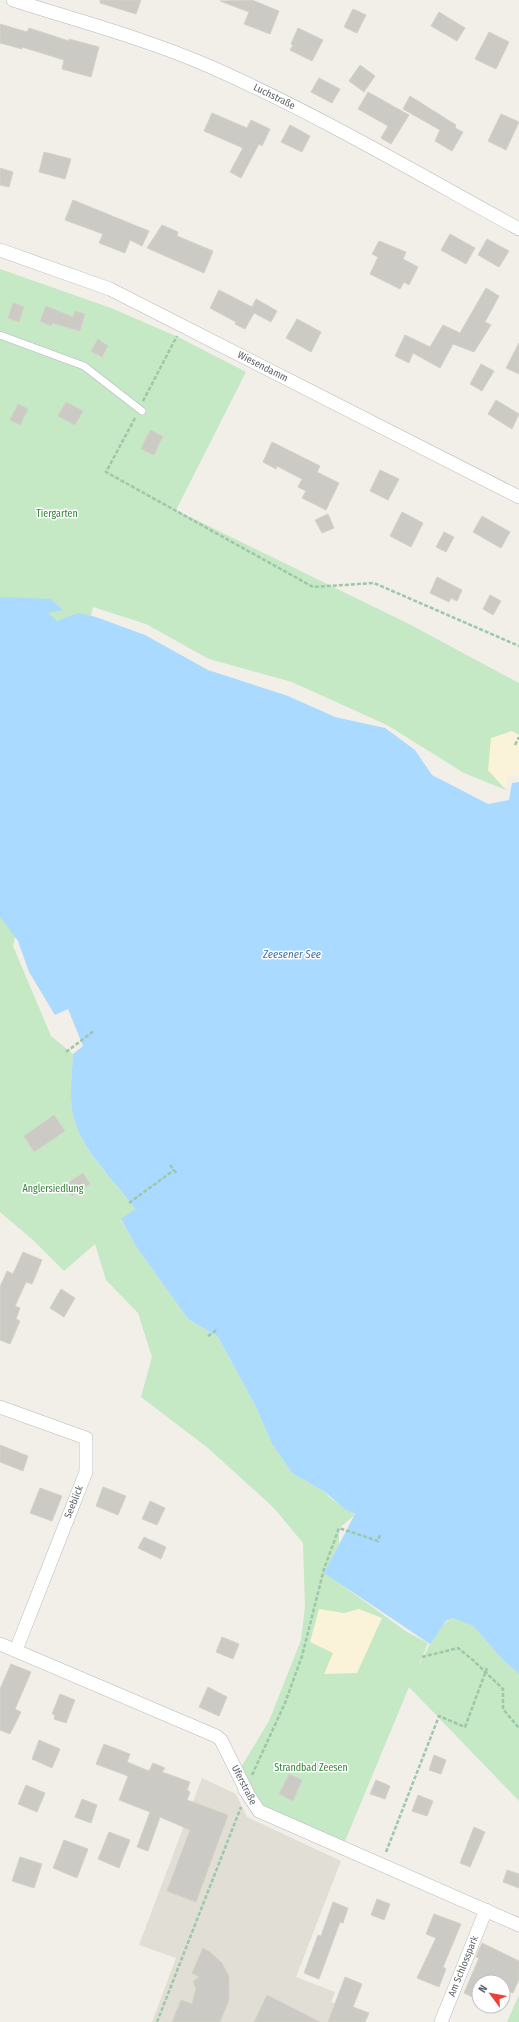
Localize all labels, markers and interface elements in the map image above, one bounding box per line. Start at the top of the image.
street label: Luchstraße [251,81,297,112]
street label: Wiesendamm [235,349,290,385]
park label: Tiergarten [36,508,78,520]
water label: Zeesener See [262,948,321,961]
park label: Anglersiedlung [22,1183,84,1195]
street label: Seeblick [62,1484,86,1520]
park label: Strandbad Zeesen [274,1762,348,1774]
street label: Uferstraße [229,1763,259,1807]
street label: Am Schlosspark [446,1934,481,1998]
north arrow [471,1974,511,2014]
text: N [476,1983,490,1995]

